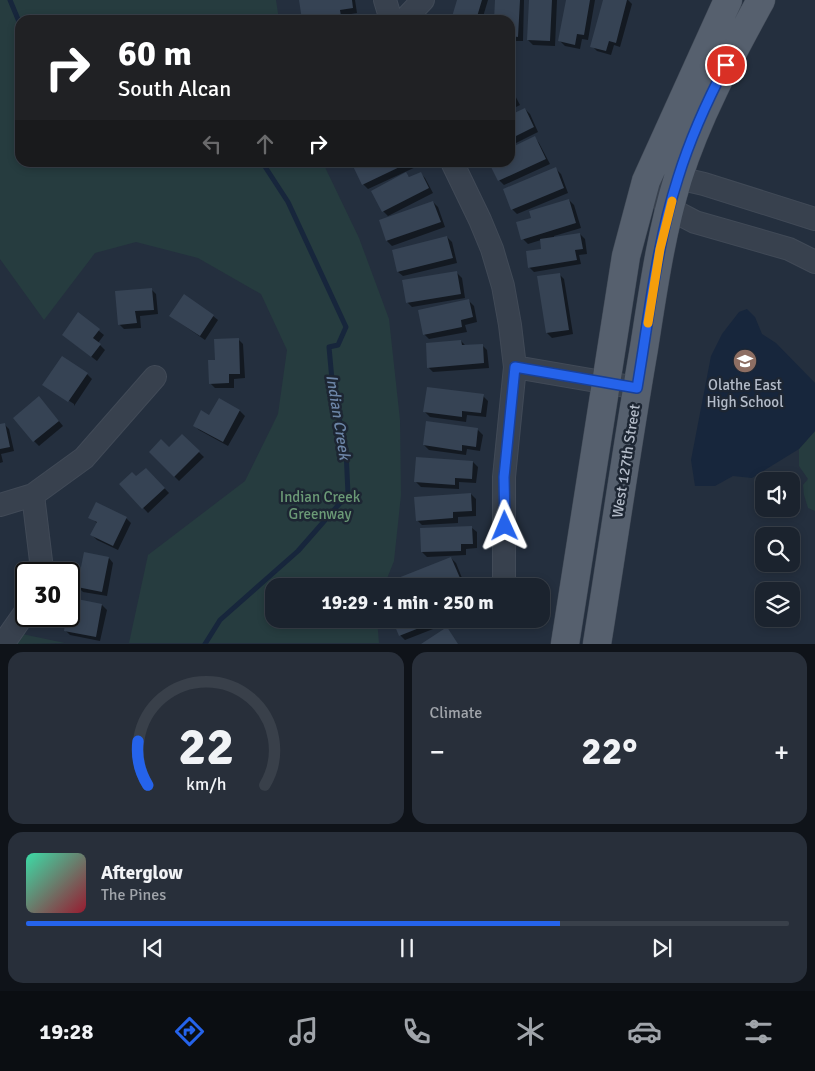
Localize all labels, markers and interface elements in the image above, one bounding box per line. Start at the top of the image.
text: 60 m [118,32,192,75]
icon: right [35,35,100,100]
pin [705,44,747,86]
icon: arrive [712,51,740,79]
text: South Alcan [118,75,231,102]
icon: left [198,130,226,158]
icon: ahead [251,130,279,158]
icon: right [304,130,332,158]
school or university icon: Olathe East High School [732,348,758,374]
water label: Indian Creek [321,373,355,463]
place label: Olathe East High School [706,376,784,411]
street label: West 127th Street [608,403,644,519]
map controls [755,472,800,627]
button: sound [755,472,800,517]
park label: Indian Creek Greenway [280,488,361,523]
position arrow [478,499,530,551]
button: search [755,527,800,572]
speed limit sign: 30 [15,562,80,627]
button: layers [755,582,800,627]
text: 19:29 · 1 min · 250 m [321,591,494,615]
text: Climate [430,703,482,723]
text: 22 [178,715,234,779]
text: 22° [581,728,637,775]
text: − [430,735,445,769]
text: + [774,735,789,769]
text: km/h [186,773,226,795]
text: Afterglow [101,861,183,885]
text: The Pines [101,885,166,905]
icon: previous [139,934,167,962]
icon: pause [393,934,421,962]
icon: next [648,934,676,962]
icon: directions [172,1014,207,1049]
icon: music [286,1014,321,1049]
icon: phone [399,1014,434,1049]
icon: climate [513,1014,548,1049]
icon: car [627,1014,662,1049]
icon: filters [741,1014,776,1049]
text: 19:28 [39,1018,93,1045]

